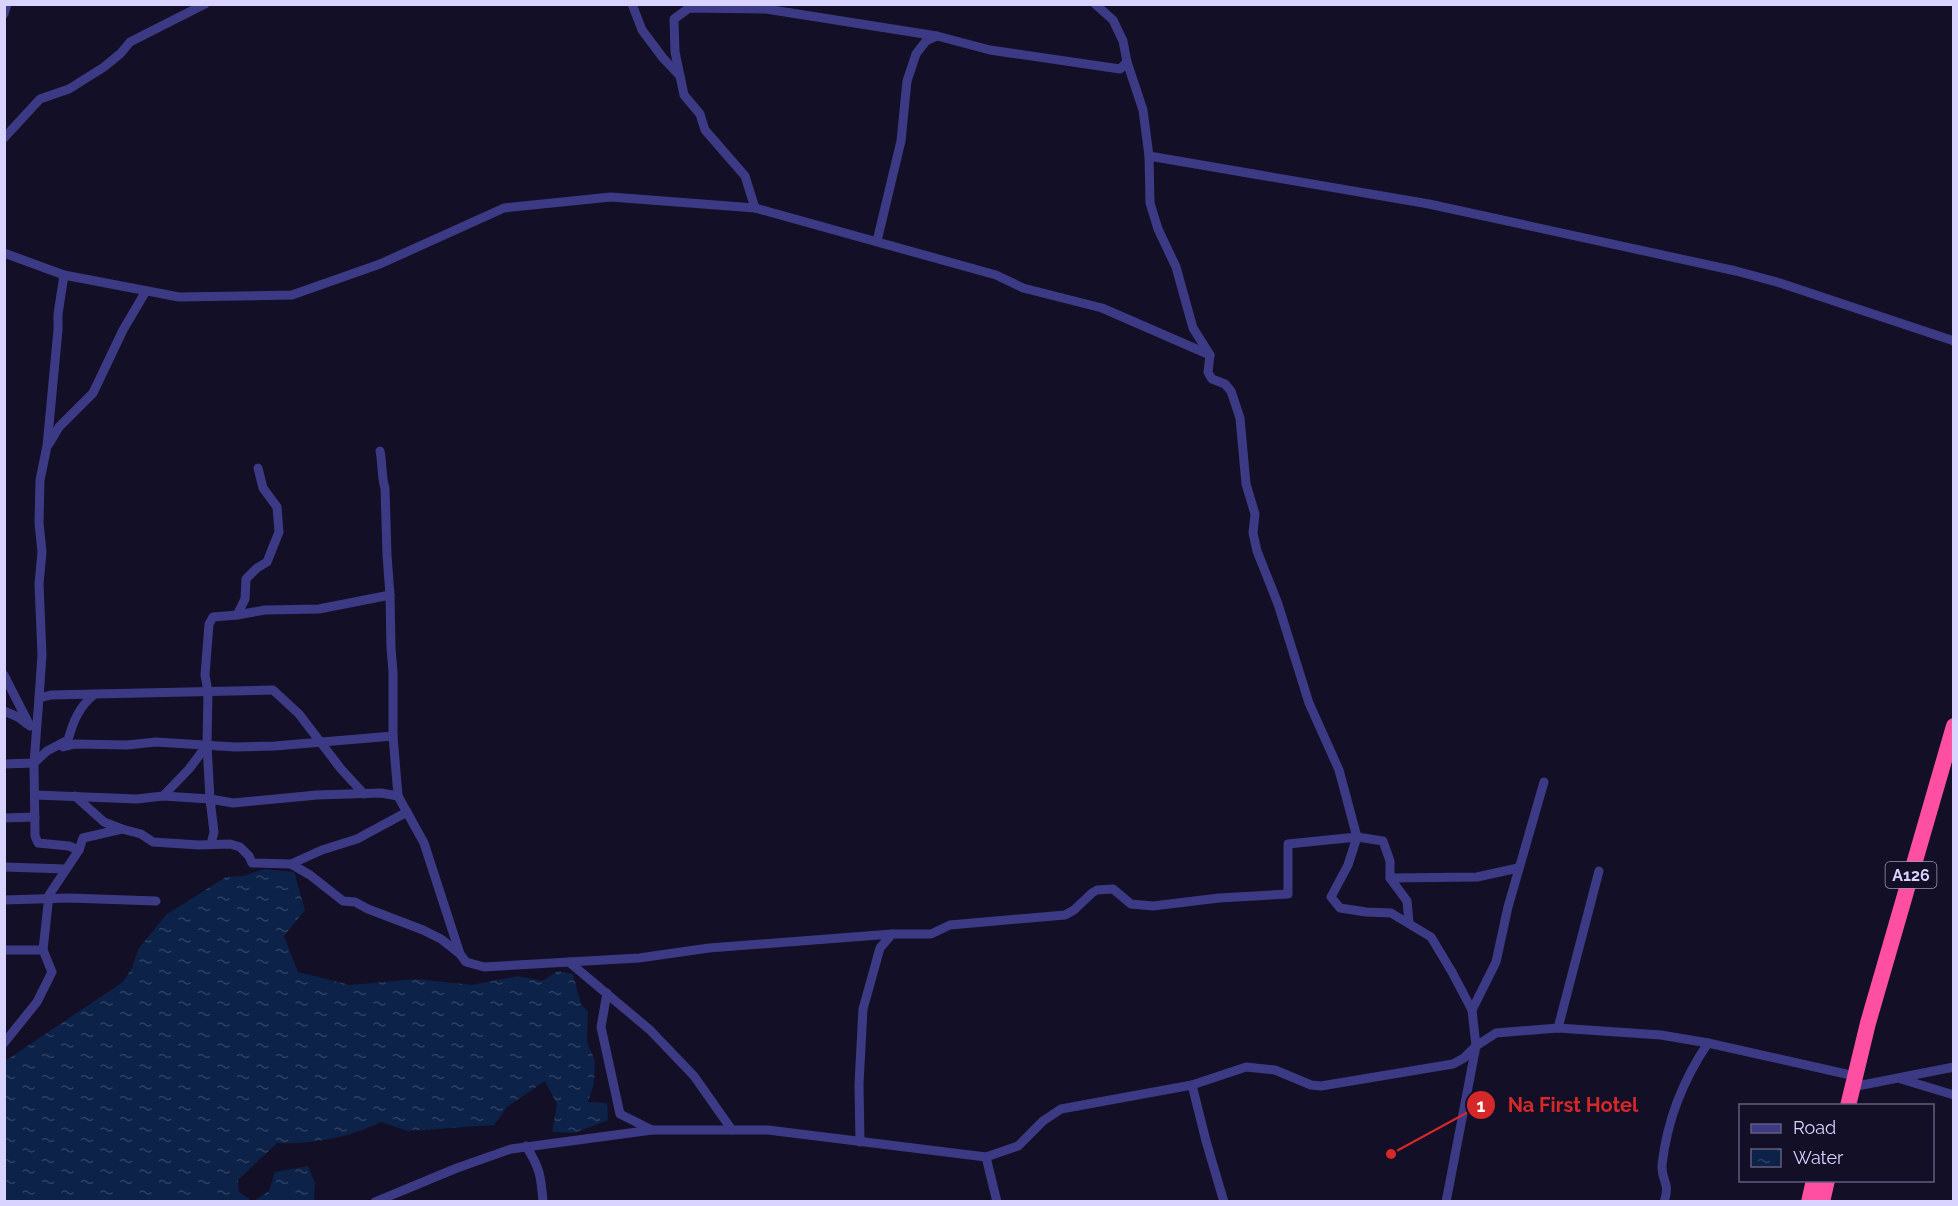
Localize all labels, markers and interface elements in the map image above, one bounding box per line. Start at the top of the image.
road number: A126 [1886,862,1936,888]
callout: Na First Hotel [1466,1086,1651,1124]
text: Na First Hotel [1508,1093,1639,1117]
text: 1 [1477,1095,1486,1116]
legend [1739,1104,1934,1182]
text: Road [1793,1117,1836,1138]
text: Water [1793,1147,1844,1168]

